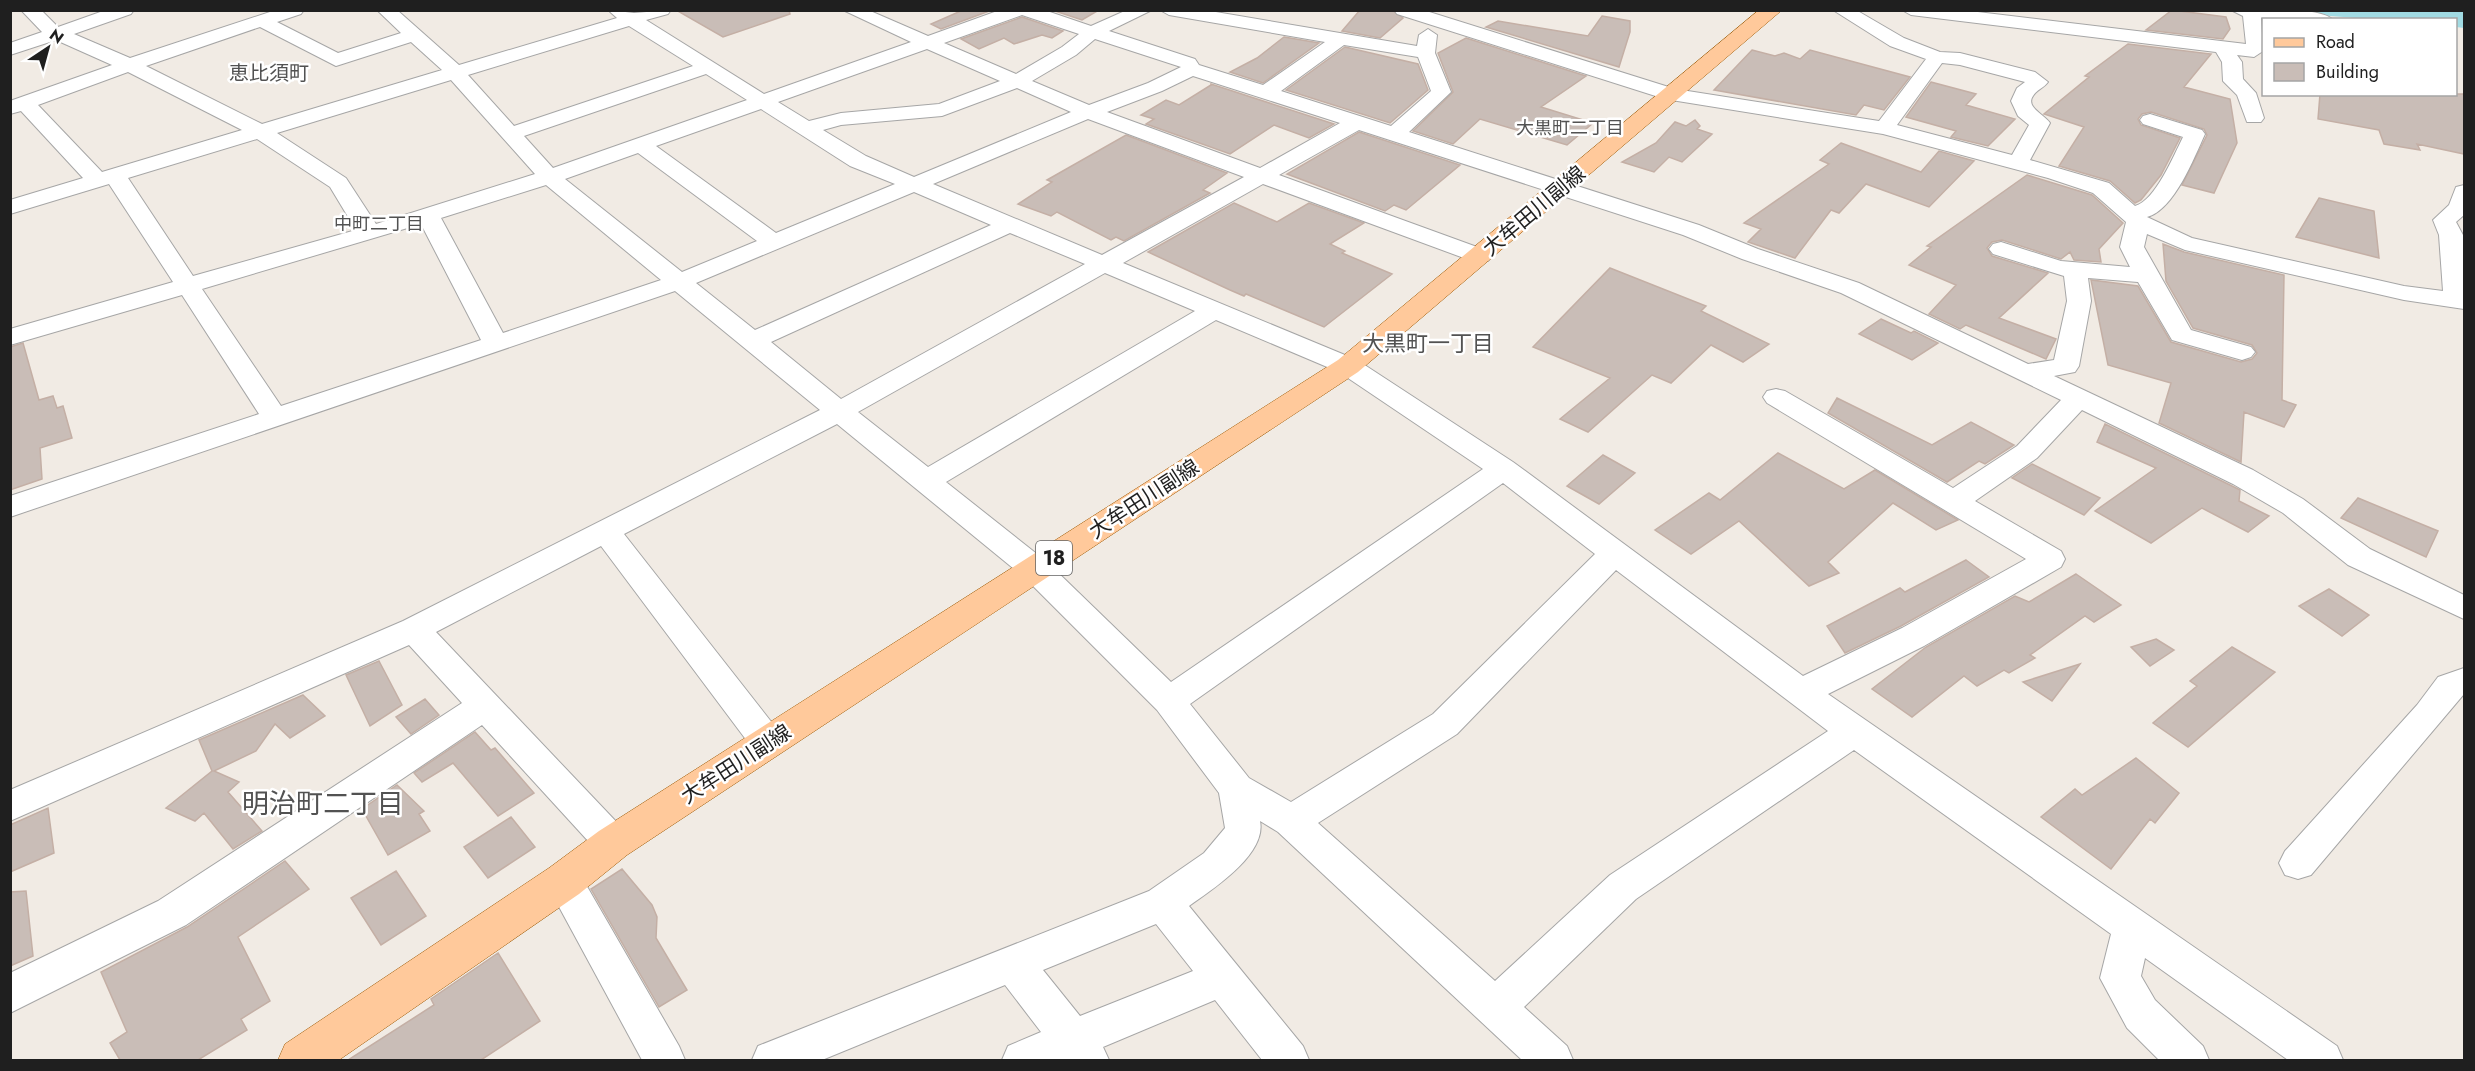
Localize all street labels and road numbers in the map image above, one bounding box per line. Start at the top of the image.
street label: 大牟田川副線 [1476,159,1592,263]
street label: 大牟田川副線 [1083,452,1205,546]
road number: 18 [1036,541,1072,575]
street label: 大牟田川副線 [675,717,797,811]

